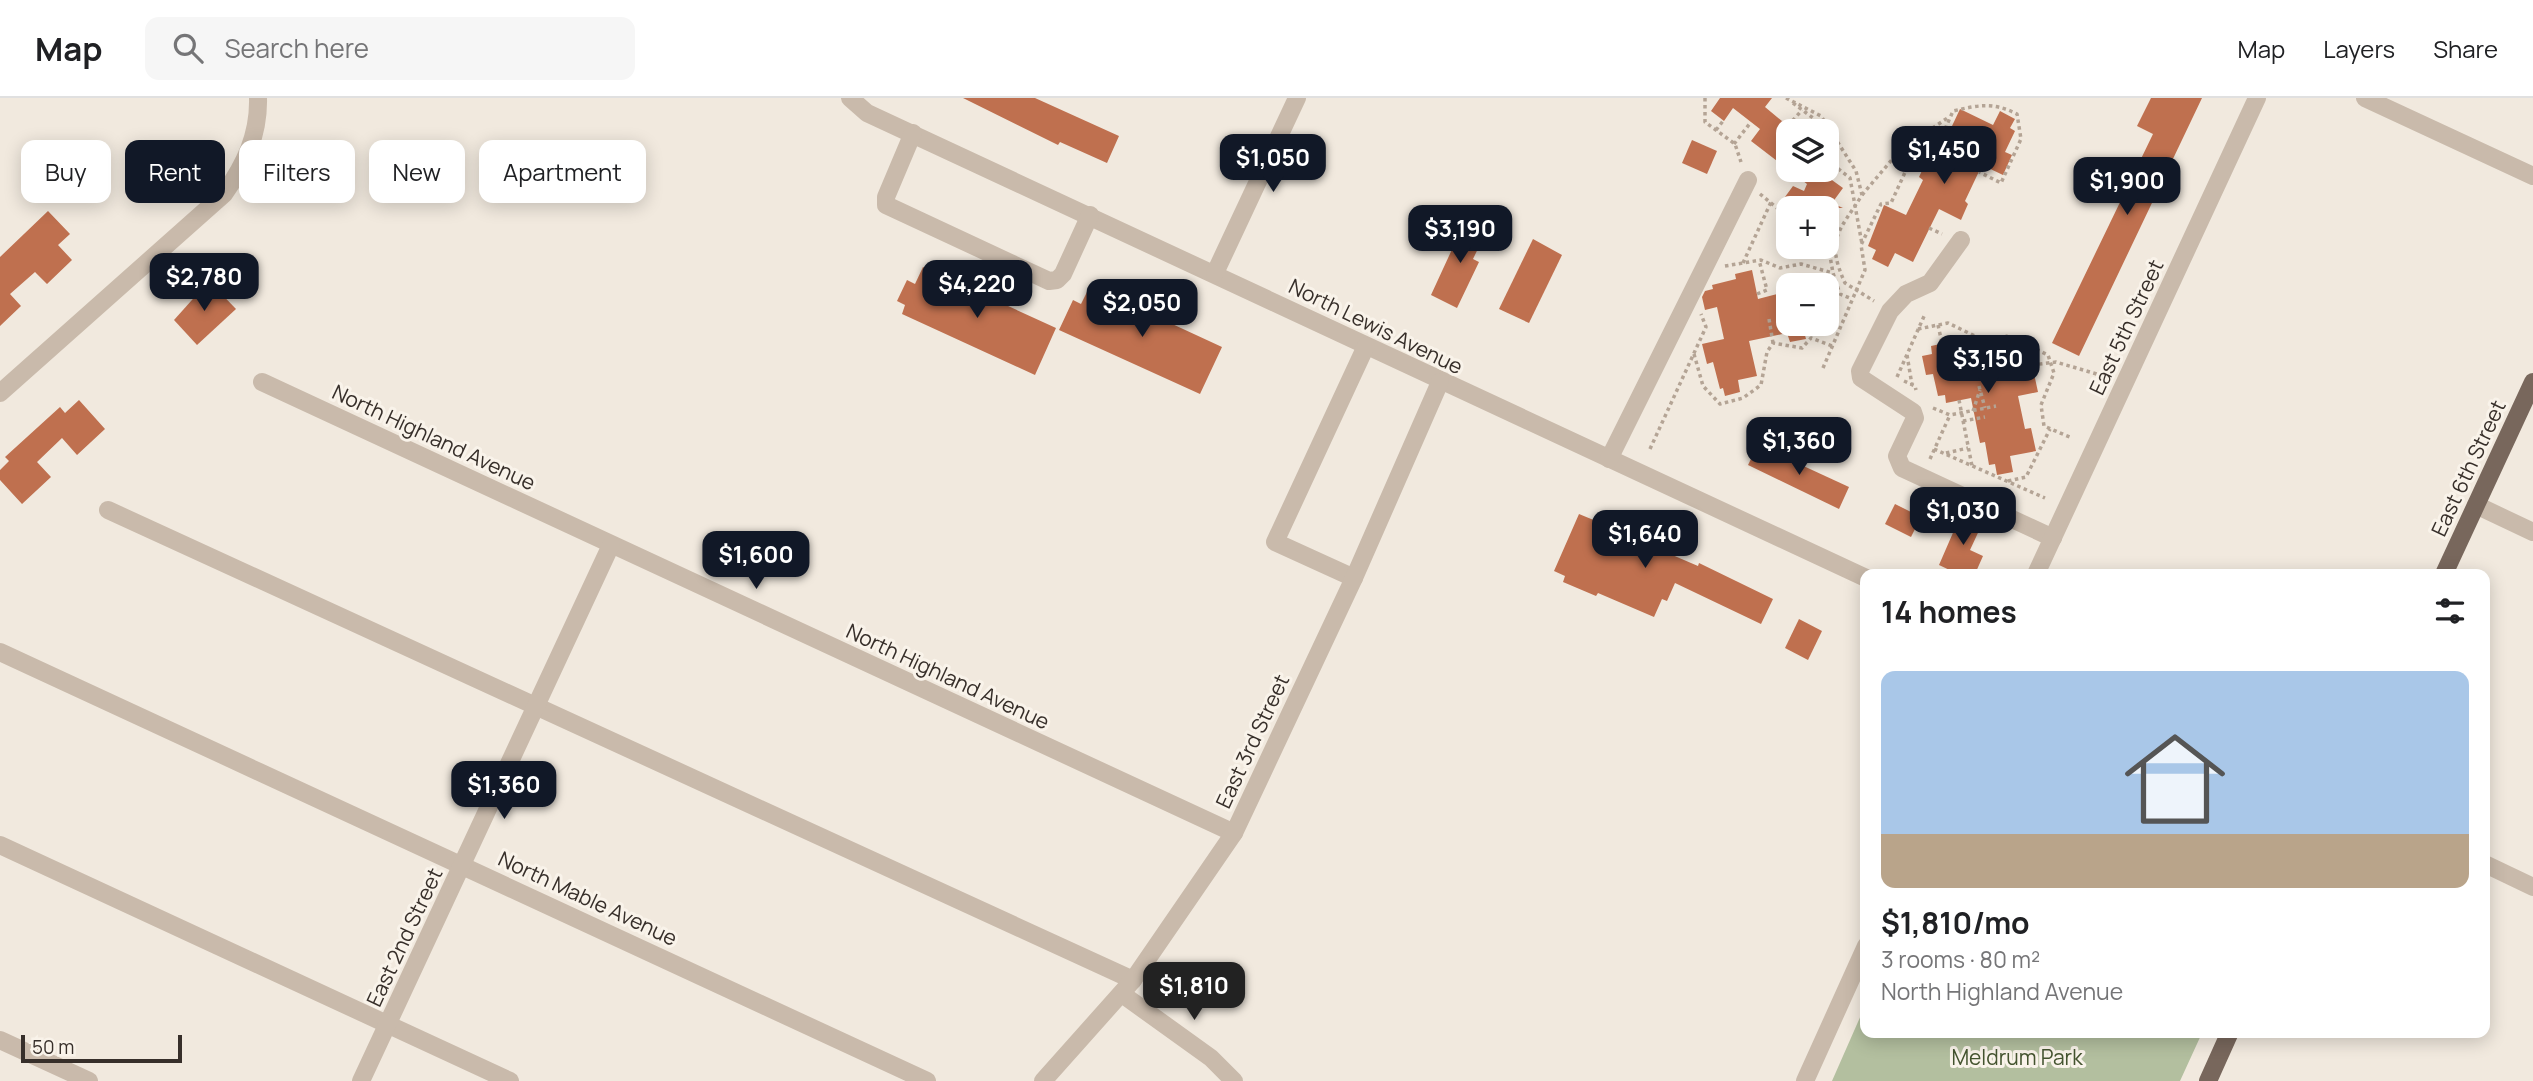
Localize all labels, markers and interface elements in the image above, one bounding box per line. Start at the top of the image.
search box [145,17,635,80]
text: Map [35,26,103,71]
icon: search [169,29,207,67]
text: Search here [225,30,369,66]
text: Map [2238,32,2285,65]
text: Layers [2323,32,2395,65]
text: Share [2433,32,2498,65]
map controls [1776,119,1839,336]
button: layers [1776,119,1839,182]
pin: $1,450 [1887,126,2001,186]
text: $1,450 [1907,133,1981,165]
pin: $1,050 [1216,134,1330,194]
chip: Buy [21,140,111,203]
chip: Rent [125,140,225,203]
chip: Filters [239,140,355,203]
chip: New [369,140,465,203]
chip: Apartment [479,140,646,203]
text: $1,050 [1236,141,1310,173]
pin: $1,900 [2070,158,2184,217]
text: $1,900 [2089,164,2165,196]
button: + [1776,196,1839,259]
pin: $3,190 [1403,206,1517,265]
text: $3,190 [1424,212,1496,244]
pin: $2,780 [147,254,261,313]
street label: East 5th Street [2082,255,2170,399]
text: $2,780 [166,260,242,292]
pin: $4,220 [920,260,1034,320]
text: $4,220 [938,267,1016,299]
street label: North Lewis Avenue [1284,272,1468,380]
button: − [1776,273,1839,336]
pin: $2,050 [1085,280,1199,339]
text: $2,050 [1103,286,1181,318]
pin: $3,150 [1931,336,2045,395]
text: $3,150 [1953,342,2023,374]
street label: North Highland Avenue [328,378,540,496]
street label: East 6th Street [2424,395,2512,541]
pin: $1,360 [1742,418,1856,477]
text: $1,360 [1762,424,1836,456]
pin: $1,030 [1906,488,2020,547]
text: $1,030 [1926,494,2000,526]
pin: $1,640 [1588,510,1702,570]
text: $1,640 [1608,517,1682,549]
pin: $1,600 [699,532,813,591]
text: $1,600 [718,538,794,570]
text: 14 homes [1881,591,2017,632]
icon: filters [2431,592,2469,630]
street label: North Highland Avenue [842,617,1054,735]
street label: East 3rd Street [1209,670,1295,812]
icon: home [2112,716,2238,842]
pin: $1,360 [447,762,561,821]
text: $1,360 [467,768,541,800]
street label: North Mable Avenue [494,844,682,952]
street label: East 2nd Street [360,863,448,1011]
text: $1,810/mo [1881,902,2030,943]
text: 3 rooms · 80 m² [1881,943,2040,975]
pin: $1,810 [1137,962,1251,1022]
text: $1,810 [1159,969,1229,1001]
text: North Highland Avenue [1881,975,2123,1007]
scale bar [21,1032,182,1064]
text: 50 m [32,1034,74,1060]
park label: Meldrum Park [1951,1043,2083,1071]

